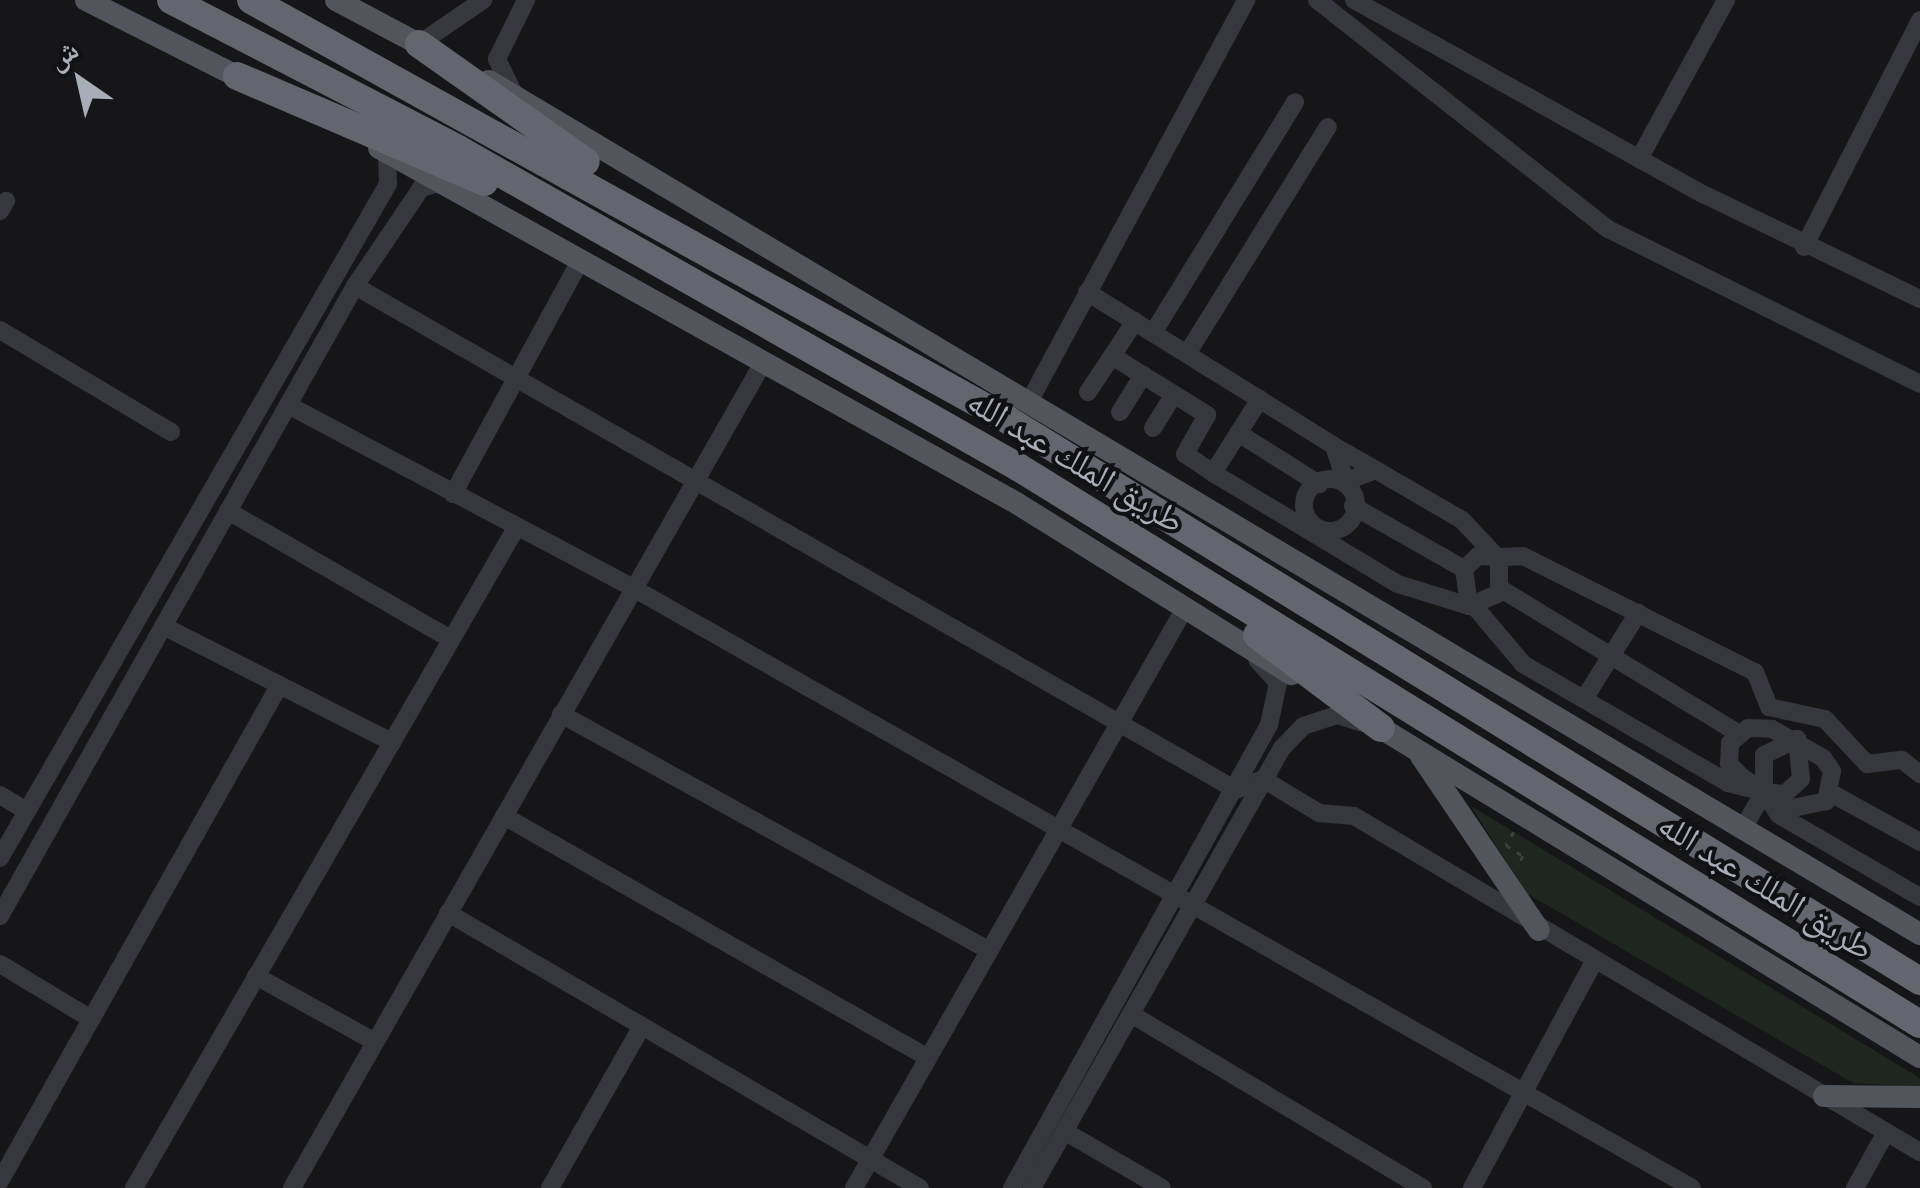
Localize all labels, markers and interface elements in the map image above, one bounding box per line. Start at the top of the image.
north arrow [30,30,130,130]
text: ش [41,33,84,77]
street label: طريق الملك عبد الله [960,380,1192,542]
street label: طريق الملك عبد الله [1651,803,1881,969]

